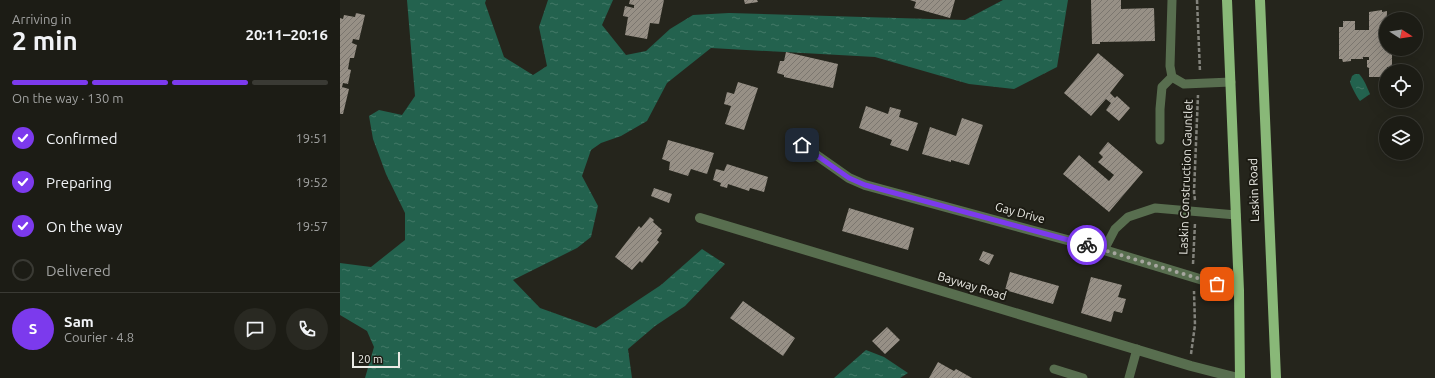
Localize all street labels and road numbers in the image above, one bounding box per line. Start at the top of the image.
street label: Laskin Construction Gauntlet [1176,99,1195,255]
street label: Laskin Road [1246,158,1261,222]
street label: Gay Drive [994,200,1046,225]
street label: Bayway Road [936,269,1008,302]

